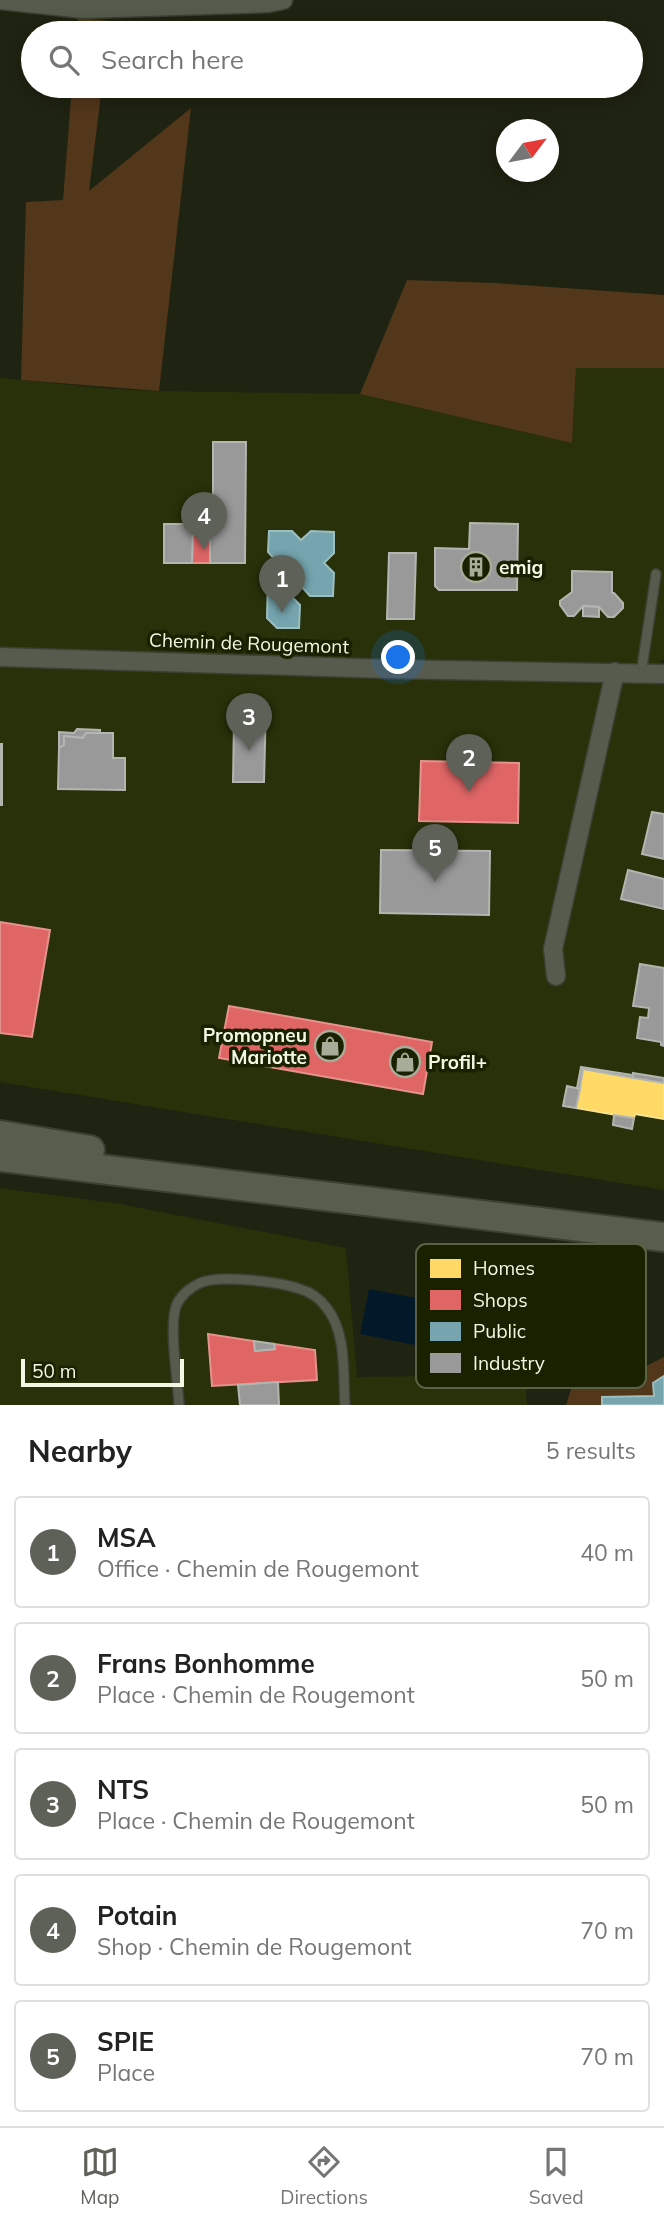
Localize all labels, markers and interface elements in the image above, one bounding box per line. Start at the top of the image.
search box [21,21,643,98]
icon: search [45,41,83,79]
text: Search here [101,43,244,76]
north arrow [496,119,559,182]
pin: 4 [181,492,227,550]
building icon: emig [459,550,493,584]
pin: 1 [259,555,305,613]
place label: emig [499,555,543,579]
street label: Chemin de Rougemont [148,628,350,659]
your location [381,640,415,674]
pin: 3 [226,693,272,751]
pin: 2 [446,734,492,792]
pin: 5 [412,824,458,882]
place label: Promopneu Mariotte [203,1023,307,1069]
shop icon: Promopneu Mariotte [313,1029,347,1063]
shop icon: Profil+ [388,1045,422,1079]
place label: Profil+ [428,1050,487,1074]
legend [416,1244,646,1388]
text: Homes [473,1256,535,1280]
text: Shops [473,1288,528,1312]
text: Public [473,1319,526,1343]
text: Industry [473,1351,545,1375]
scale bar [21,1356,184,1388]
text: 50 m [32,1359,76,1383]
text: Nearby [28,1432,132,1470]
text: 5 results [546,1436,636,1465]
text: MSA [97,1521,156,1554]
text: 1 [46,1538,60,1567]
text: 40 m [580,1538,634,1567]
text: Office · Chemin de Rougemont [97,1554,419,1583]
text: Frans Bonhomme [97,1647,315,1680]
text: 2 [46,1664,60,1693]
text: 50 m [580,1664,634,1693]
text: Place · Chemin de Rougemont [97,1680,415,1709]
text: NTS [97,1773,149,1806]
text: 3 [46,1790,60,1819]
text: 50 m [580,1790,634,1819]
text: Place · Chemin de Rougemont [97,1806,415,1835]
text: Potain [97,1899,177,1932]
text: 4 [46,1916,60,1945]
text: 70 m [580,1916,634,1945]
text: Shop · Chemin de Rougemont [97,1932,412,1961]
text: SPIE [97,2025,154,2058]
text: 5 [46,2042,60,2071]
text: 70 m [580,2042,634,2071]
text: Place [97,2058,155,2087]
tab: Map [80,2143,119,2209]
tab: Directions [280,2143,368,2209]
tab: Saved [529,2143,584,2209]

